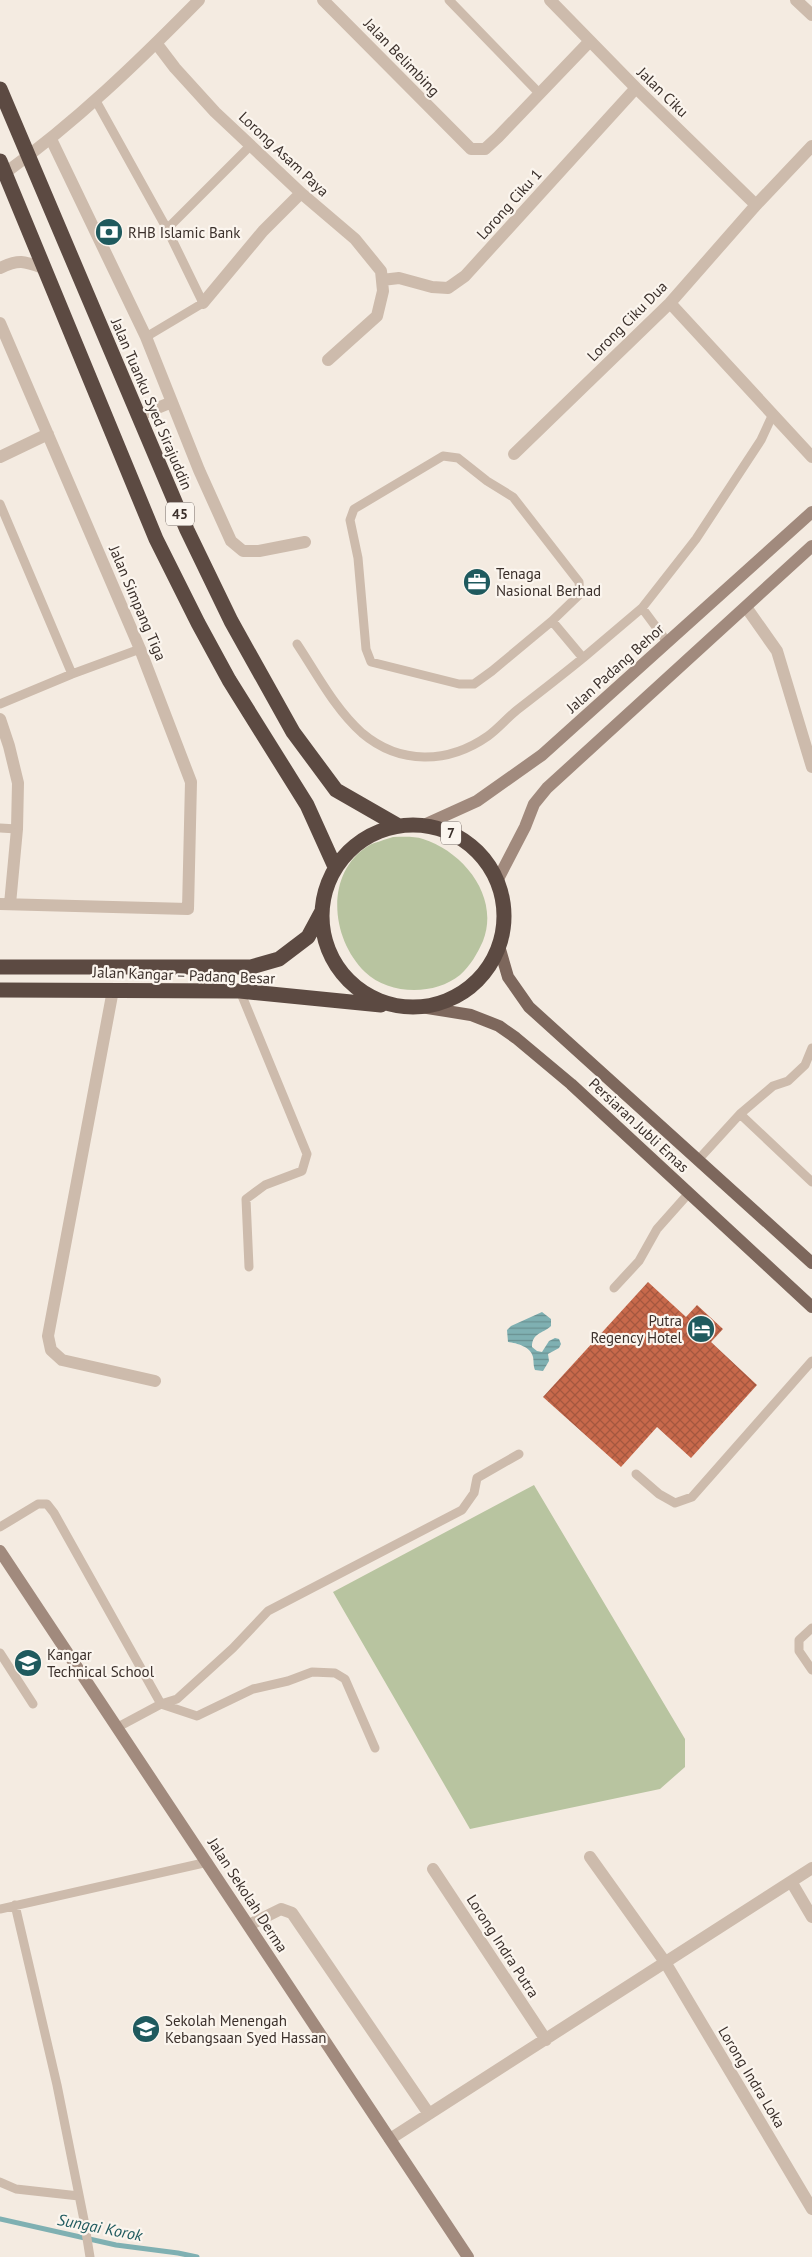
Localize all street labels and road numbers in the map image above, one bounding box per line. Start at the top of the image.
street label: Jalan Belimbing [359,13,444,100]
street label: Jalan Ciku [633,62,693,121]
street label: Lorong Asam Paya [235,107,333,201]
street label: Lorong Ciku 1 [472,165,546,243]
street label: Lorong Ciku Dua [583,277,671,365]
street label: Jalan Tuanku Syed Sirajuddin [107,314,197,493]
road number: 45 [166,502,194,526]
street label: Jalan Simpang Tiga [105,542,171,663]
street label: Jalan Padang Behor [562,619,668,717]
road number: 7 [441,821,461,844]
street label: Jalan Kangar – Padang Besar [91,962,276,988]
street label: Persiaran Jubli Emas [585,1074,693,1176]
street label: Jalan Sekolah Derma [203,1833,292,1956]
street label: Lorong Indra Putra [463,1891,543,2001]
street label: Lorong Indra Loka [714,2023,790,2131]

